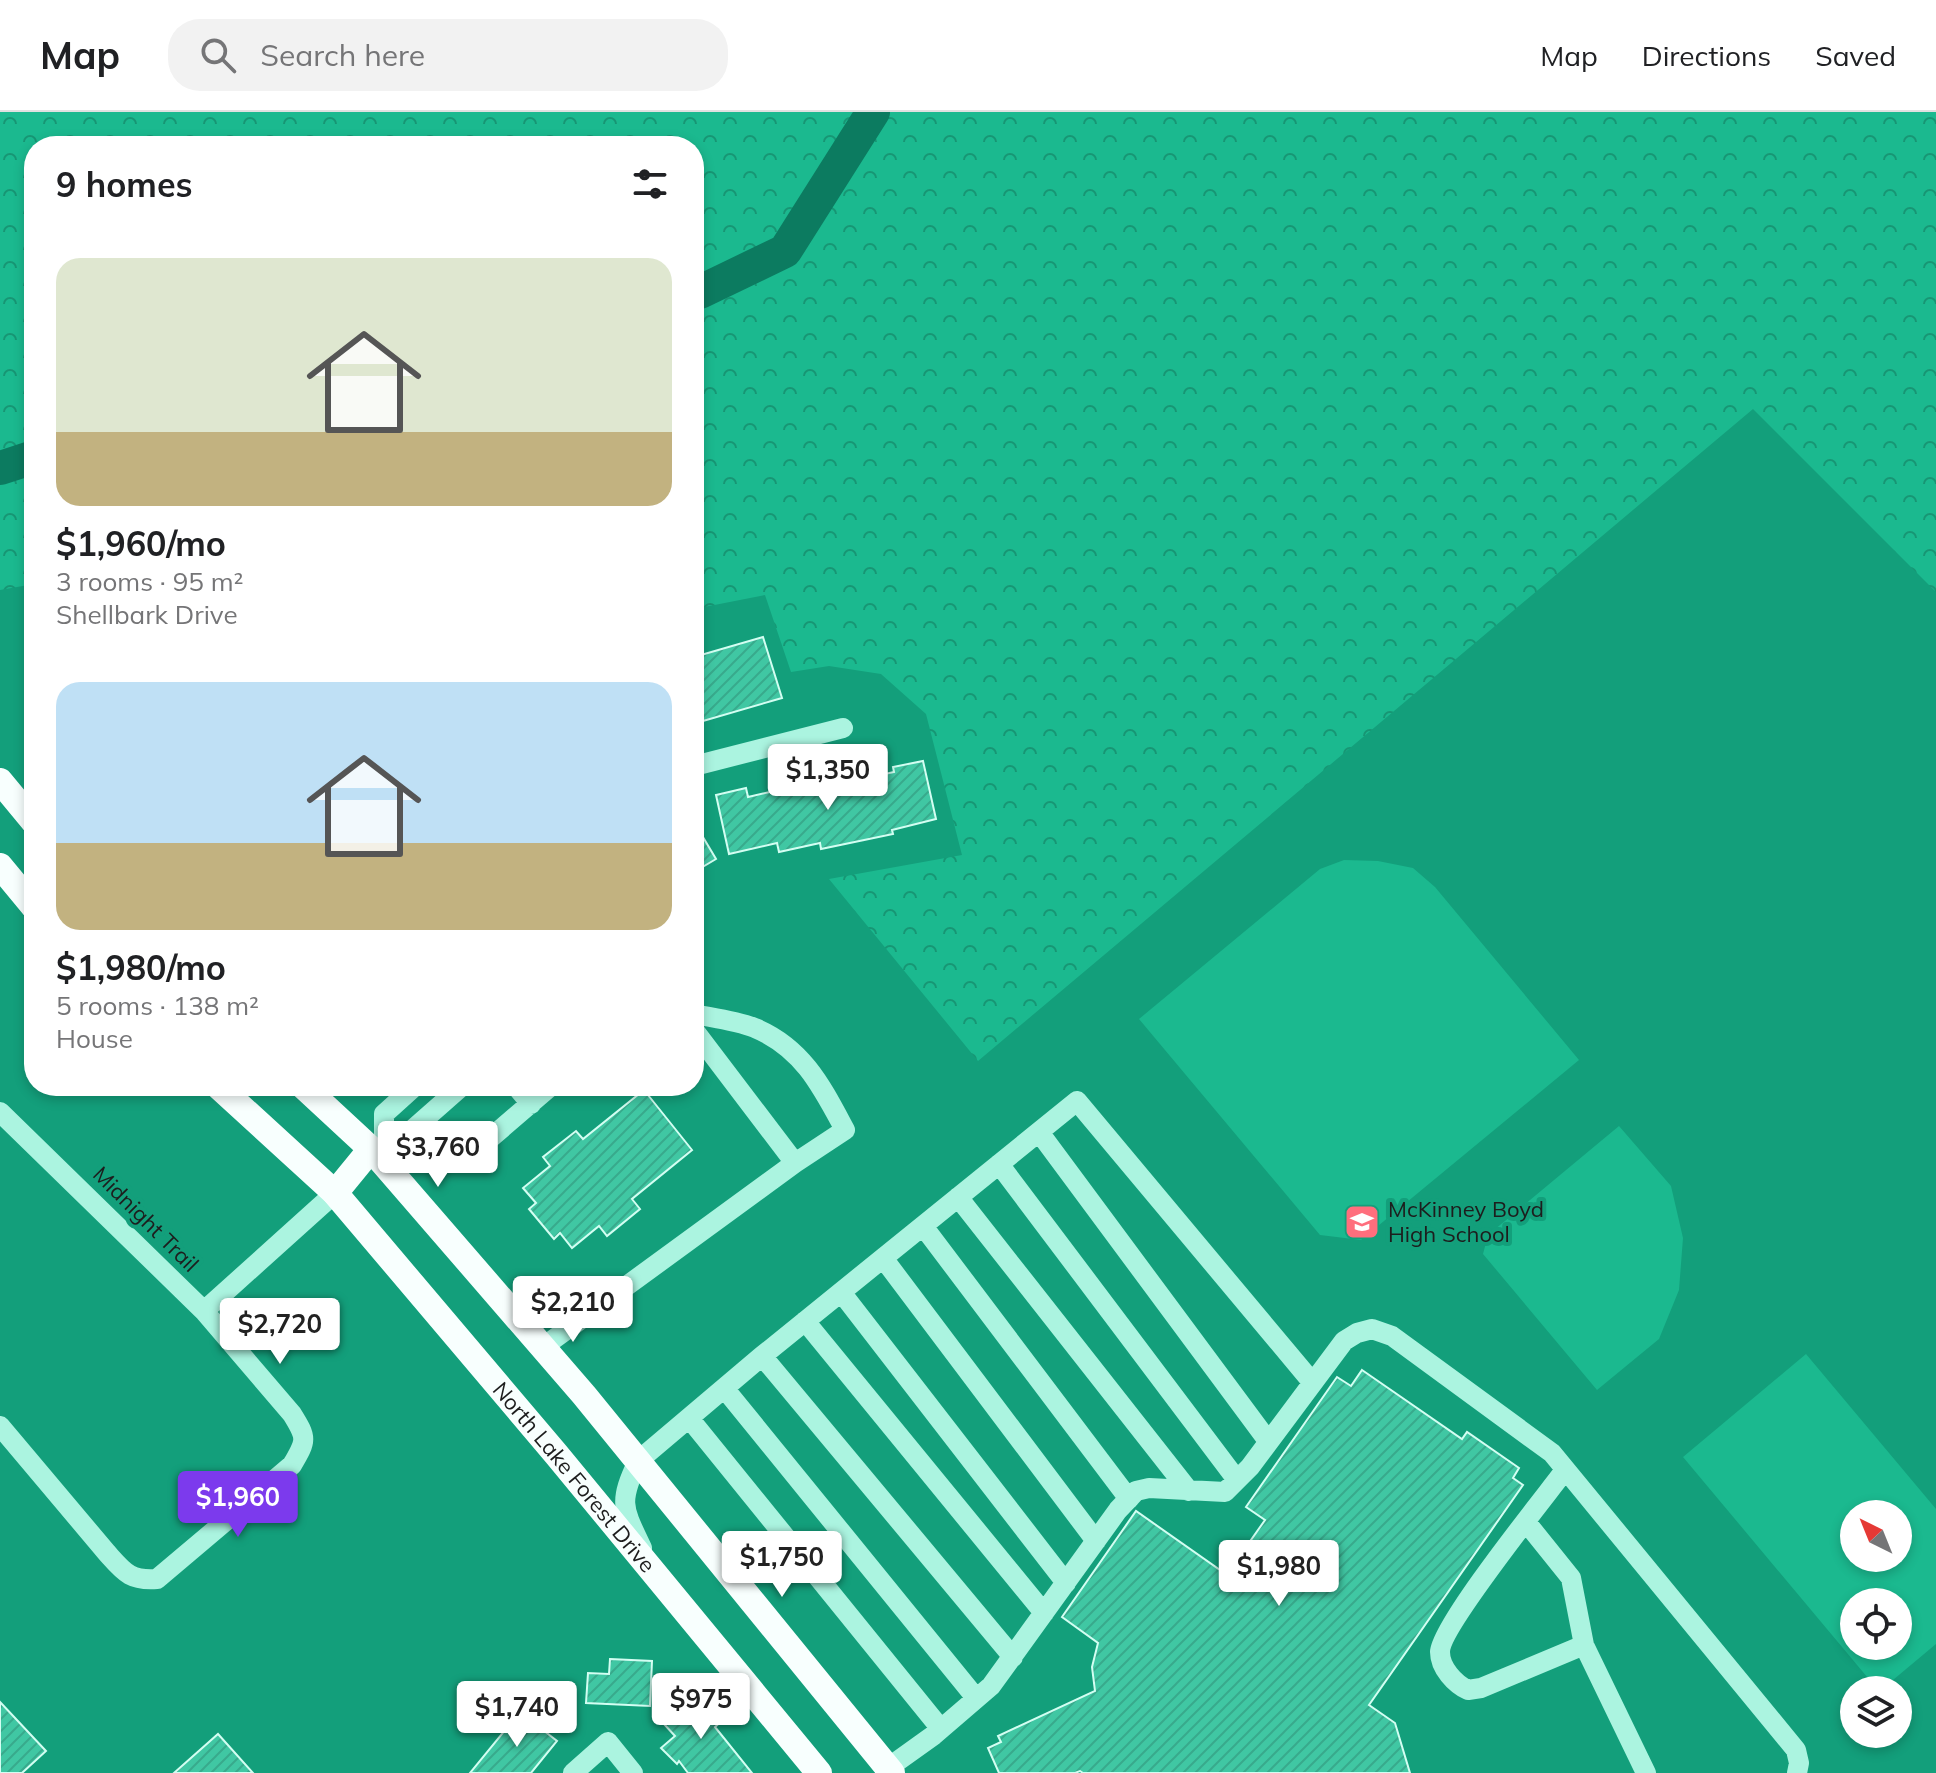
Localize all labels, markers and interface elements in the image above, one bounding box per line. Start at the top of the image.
search box [168,19,728,91]
text: Map [40,31,120,79]
icon: search [196,33,240,77]
text: Search here [260,36,425,74]
text: Map [1540,38,1598,73]
text: Directions [1642,38,1771,73]
text: Saved [1815,38,1896,73]
icon: filters [628,162,672,206]
text: 9 homes [56,163,193,206]
icon: home [292,310,436,454]
text: $1,960/mo [56,522,226,565]
text: 3 rooms · 95 m² [56,565,243,598]
text: Shellbark Drive [56,598,238,631]
icon: home [292,734,436,878]
pin: $1,350 [763,744,893,812]
text: $1,350 [786,753,870,786]
text: $1,980/mo [56,946,226,989]
text: 5 rooms · 138 m² [56,989,259,1022]
text: House [56,1022,133,1055]
pin: $3,760 [373,1121,503,1189]
text: $3,760 [396,1130,480,1163]
street label: Midnight Trail [87,1160,205,1278]
place label: McKinney Boyd High School [1388,1195,1544,1248]
school or university icon: McKinney Boyd High School [1343,1203,1381,1241]
pin: $2,210 [508,1276,638,1344]
text: $2,210 [531,1285,615,1318]
pin: $2,720 [215,1298,345,1366]
text: $2,720 [238,1307,322,1340]
street label: North Lake Forest Drive [487,1376,662,1578]
pin: $1,960 [173,1471,303,1539]
text: $1,960 [196,1480,280,1513]
north arrow [1840,1500,1912,1572]
map controls [1840,1500,1912,1748]
pin: $1,750 [717,1531,847,1599]
text: $1,750 [740,1540,824,1573]
pin: $1,980 [1214,1540,1344,1608]
text: $1,980 [1237,1549,1321,1582]
button: locate [1840,1588,1912,1660]
pin: $975 [654,1673,748,1741]
button: layers [1840,1676,1912,1748]
pin: $1,740 [452,1681,582,1749]
text: $975 [670,1682,732,1715]
text: $1,740 [475,1690,559,1723]

